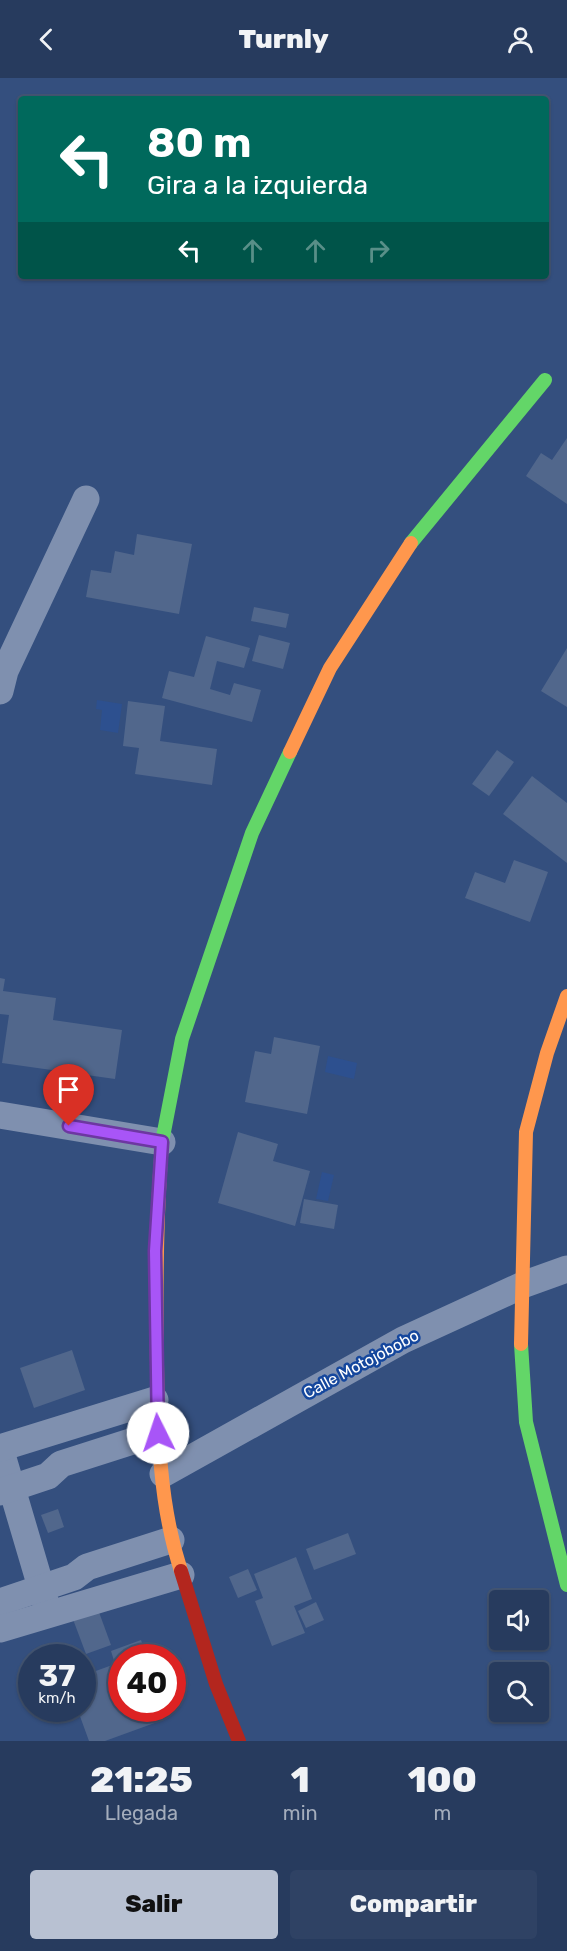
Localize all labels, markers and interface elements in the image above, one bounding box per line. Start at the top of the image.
icon: back [30,23,63,56]
text: Turnly [238,23,329,55]
icon: person [504,23,537,56]
text: 80 m [147,118,251,168]
icon: left [48,120,126,198]
text: Gira a la izquierda [147,169,368,201]
icon: left [173,234,206,267]
icon: ahead [236,234,269,267]
icon: ahead [299,234,332,267]
icon: right [362,234,395,267]
pin [43,1064,94,1126]
icon: arrive [52,1073,85,1106]
street label: Calle Motojobobo [300,1326,422,1402]
position arrow [126,1401,190,1465]
map controls [489,1590,549,1722]
button: sound [489,1590,549,1650]
speed limit sign: 40 [108,1644,186,1722]
text: 37 [39,1658,75,1694]
button: search [489,1662,549,1722]
text: km/h [38,1689,76,1707]
text: 21:25 [90,1758,193,1801]
text: 1 [291,1758,310,1801]
text: 100 [408,1758,477,1801]
text: Llegada [105,1801,178,1825]
text: min [283,1801,318,1825]
text: m [433,1801,451,1825]
button: Salir [30,1870,278,1939]
button: Compartir [290,1870,537,1939]

